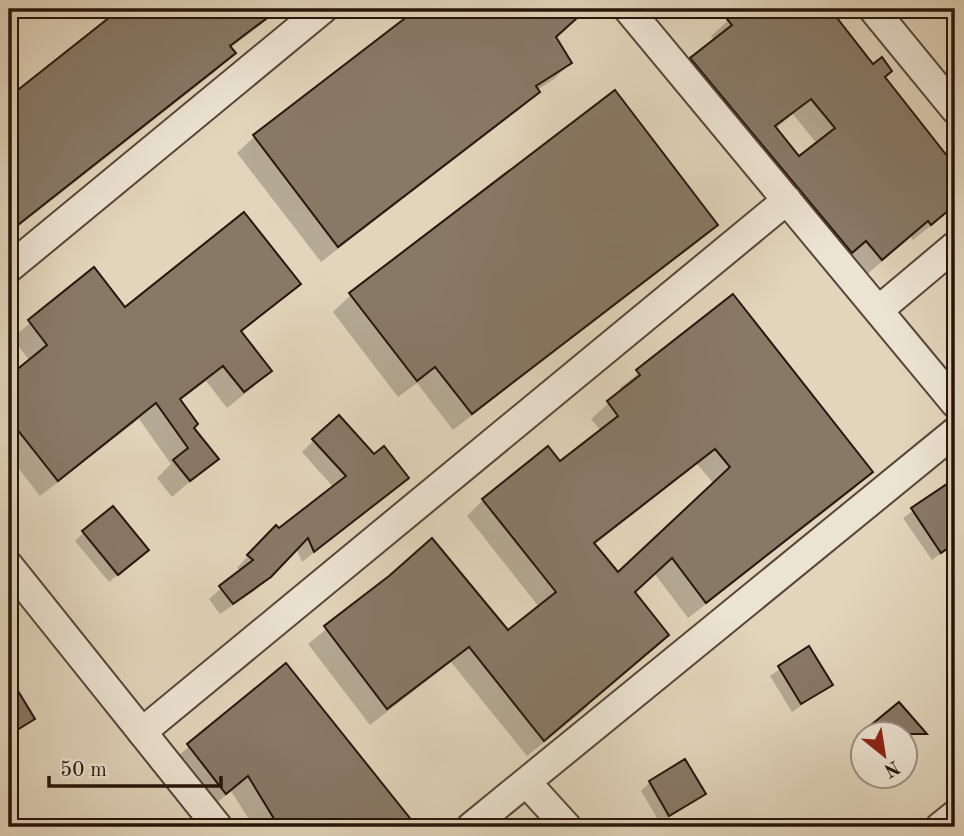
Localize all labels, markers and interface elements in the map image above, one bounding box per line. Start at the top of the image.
north arrow [848,720,918,790]
scale bar [49,745,220,789]
text: N [880,756,902,780]
text: 50 m [60,760,107,781]

